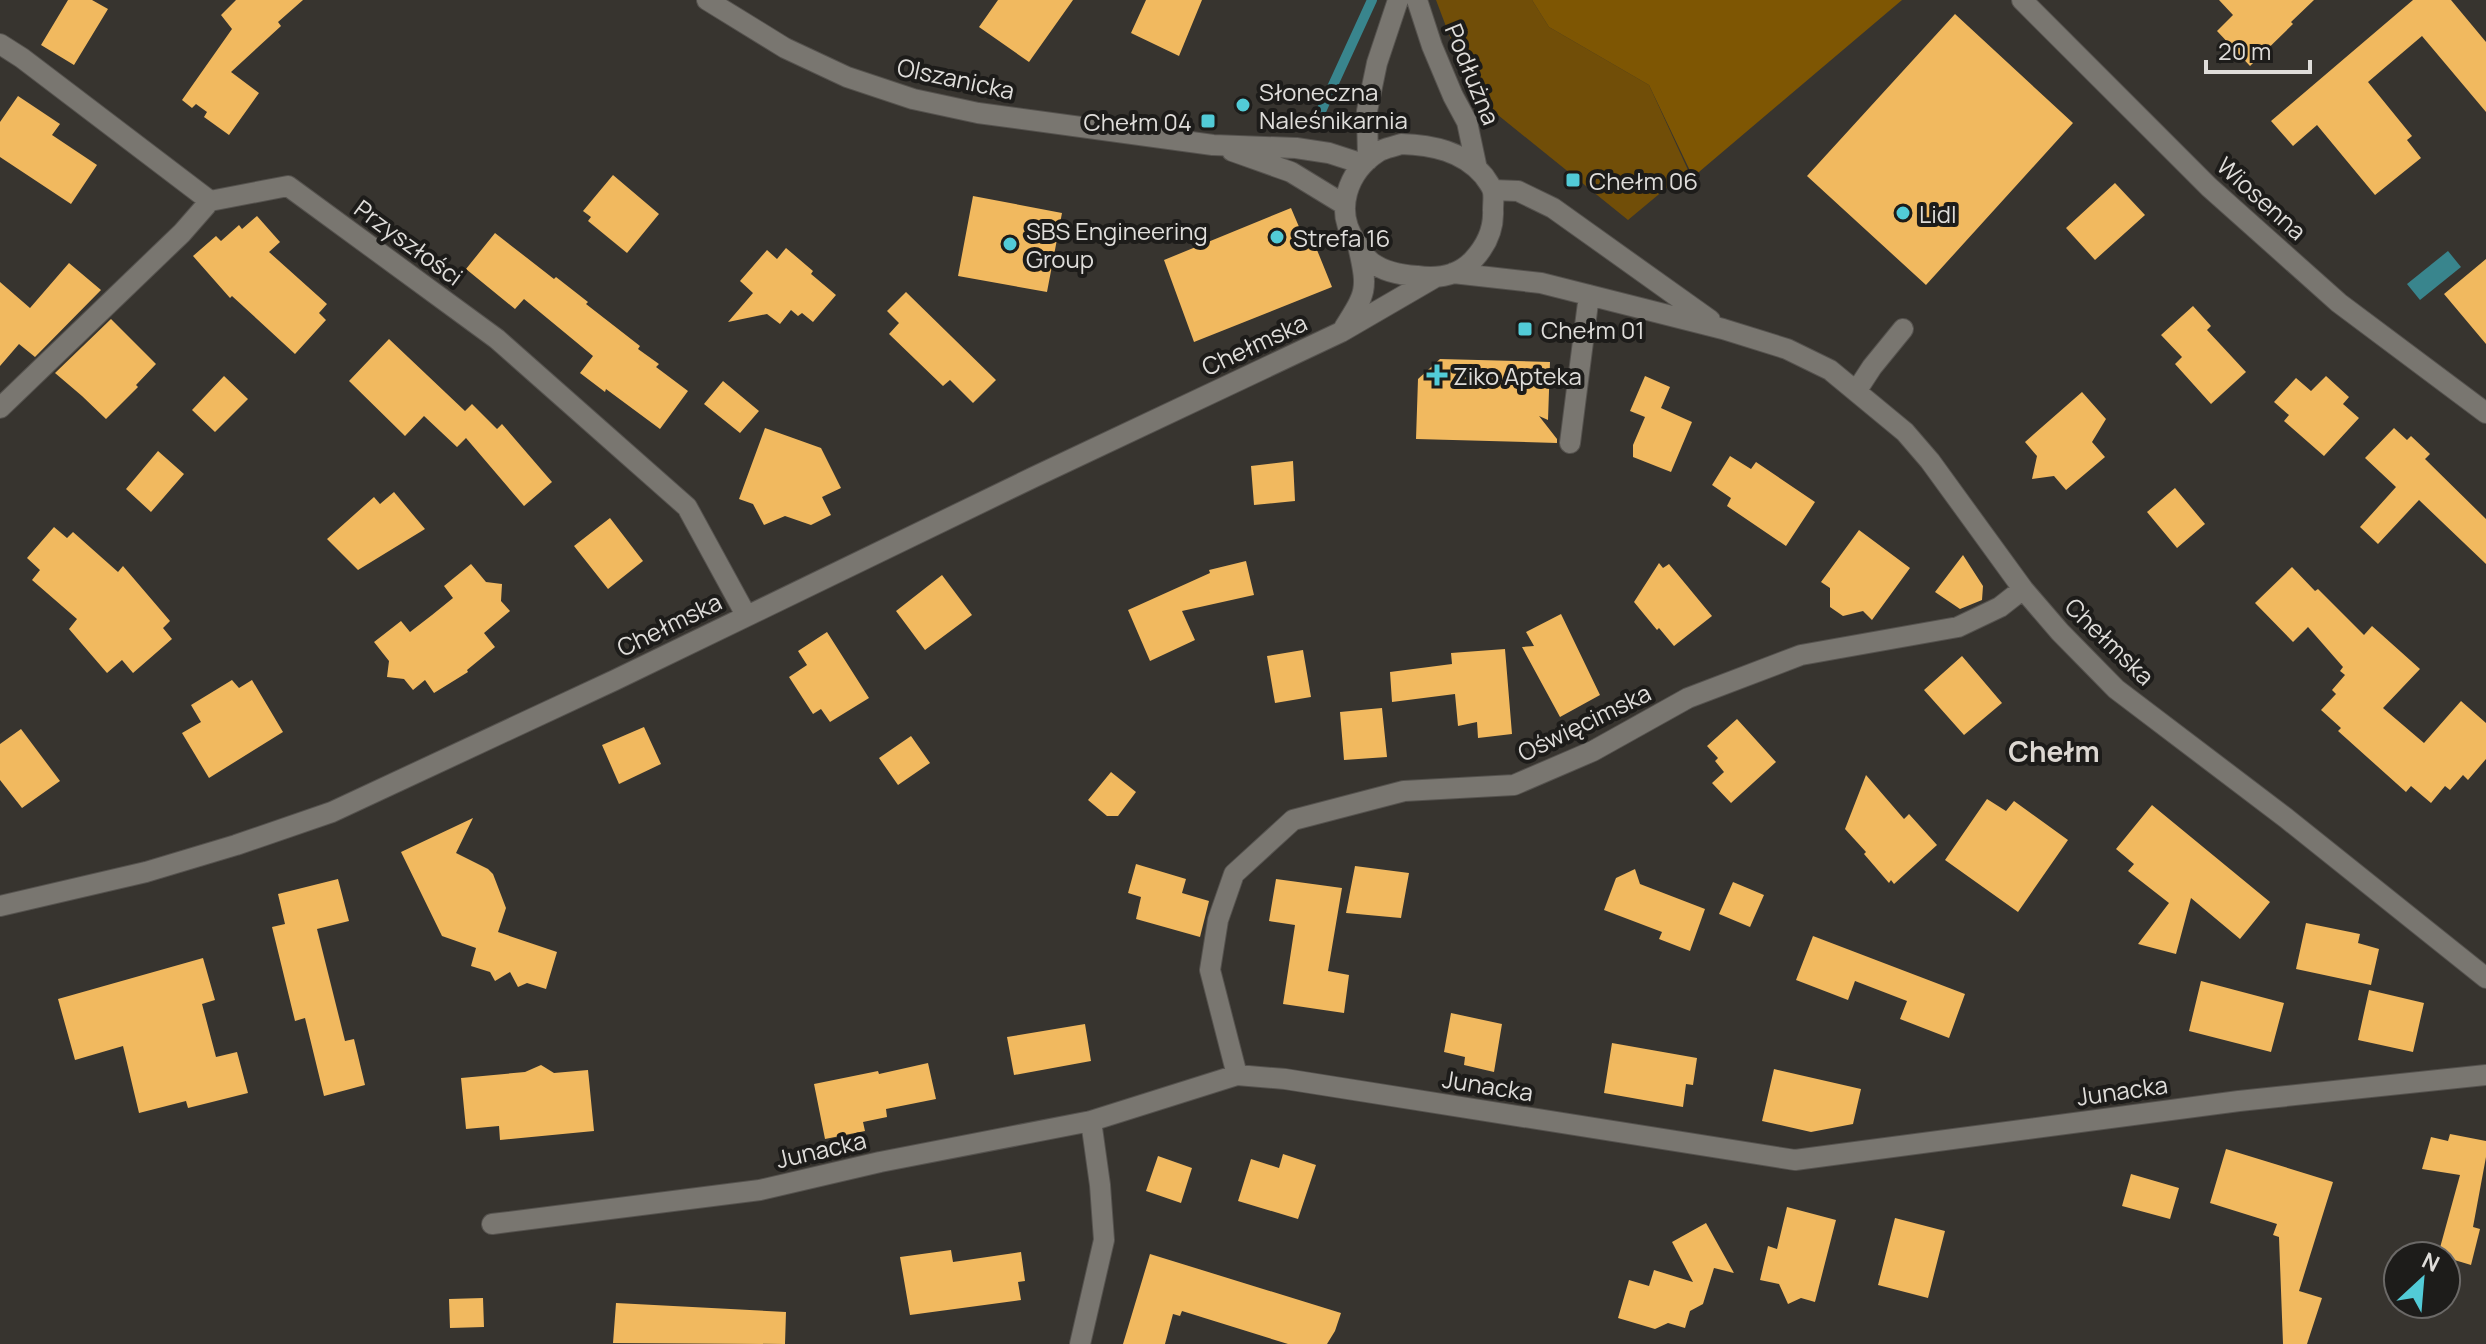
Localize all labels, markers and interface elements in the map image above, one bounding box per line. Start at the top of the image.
street label: Podłużna [1438,18,1508,130]
scale bar [2206,24,2310,74]
text: 20 m [2218,34,2271,67]
street label: Olszanicka [894,49,1018,107]
place label: Słoneczna Naleśnikarnia [1259,75,1408,136]
marker: Słoneczna Naleśnikarnia [1234,96,1252,114]
place label: Chełm 04 [1084,105,1192,138]
marker: Chełm 04 [1199,112,1217,130]
street label: Wiosenna [2210,149,2314,247]
place label: Chełm 06 [1589,164,1698,197]
marker: Chełm 06 [1564,171,1582,189]
street label: Przyszłości [348,192,470,292]
place label: Lidl [1919,197,1957,230]
marker: Lidl [1894,204,1912,222]
place label: SBS Engineering Group [1026,214,1208,275]
place label: Strefa 16 [1293,221,1390,254]
marker: Strefa 16 [1268,228,1286,246]
marker: SBS Engineering Group [1001,235,1019,253]
street label: Chełmska [1196,305,1312,383]
place label: Chełm 01 [1541,313,1645,346]
marker: Chełm 01 [1516,320,1534,338]
place label: Ziko Apteka [1453,359,1582,392]
marker: Ziko Apteka [1428,366,1446,384]
street label: Chełmska [611,584,727,664]
street label: Chełmska [2058,590,2162,692]
street label: Oświęcimska [1512,676,1656,768]
district label: Chełm [2008,732,2100,770]
street label: Junacka [1440,1062,1536,1108]
street label: Junacka [2074,1067,2170,1113]
street label: Junacka [773,1123,869,1175]
north arrow [2382,1240,2462,1320]
text: N [2417,1245,2444,1279]

